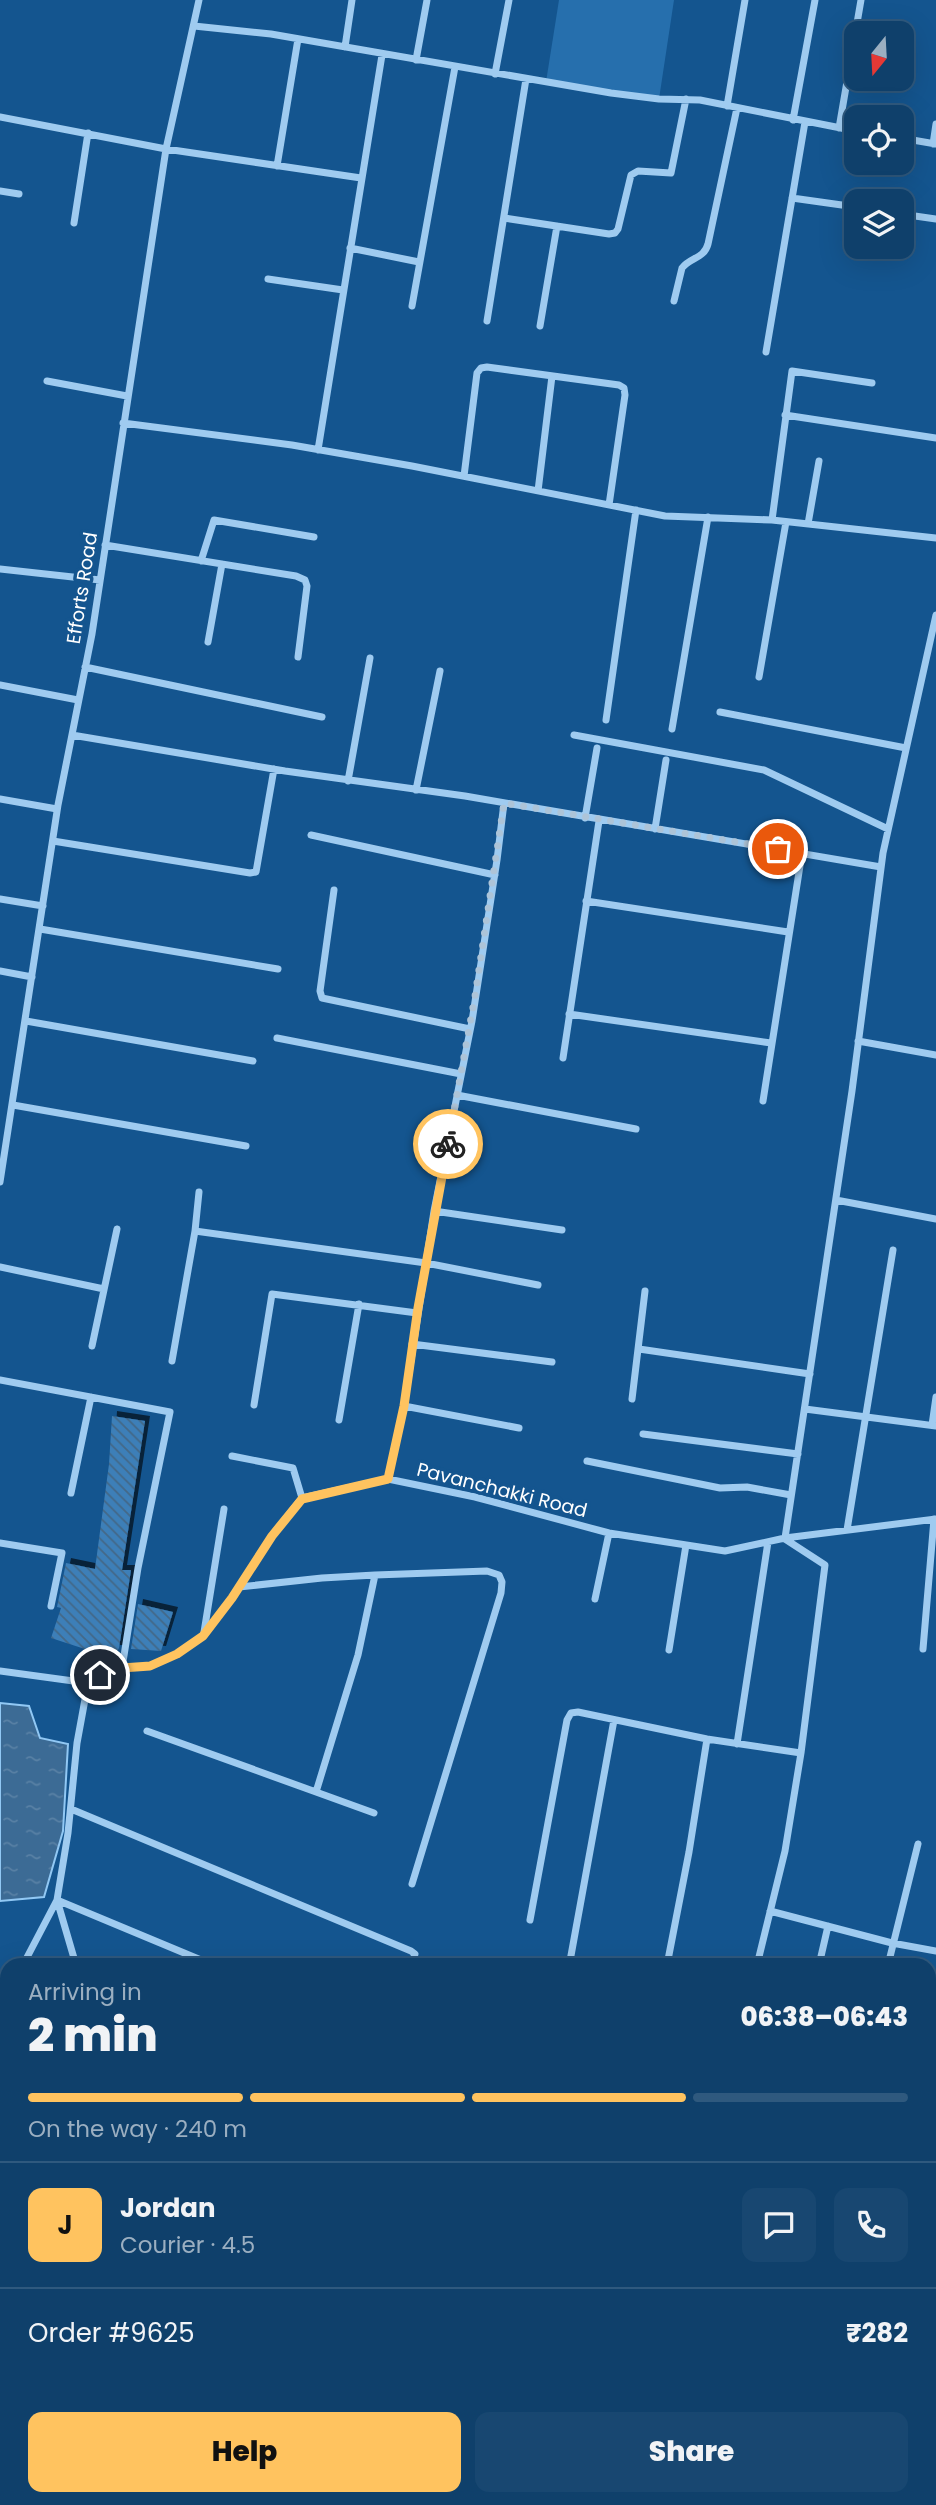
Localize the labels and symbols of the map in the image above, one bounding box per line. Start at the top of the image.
north arrow [844,21,914,91]
street label: Efforts Road [60,530,104,646]
pin [748,819,808,879]
courier [413,1109,483,1179]
street label: Pavanchakki Road [414,1456,590,1524]
pin [70,1645,130,1705]

